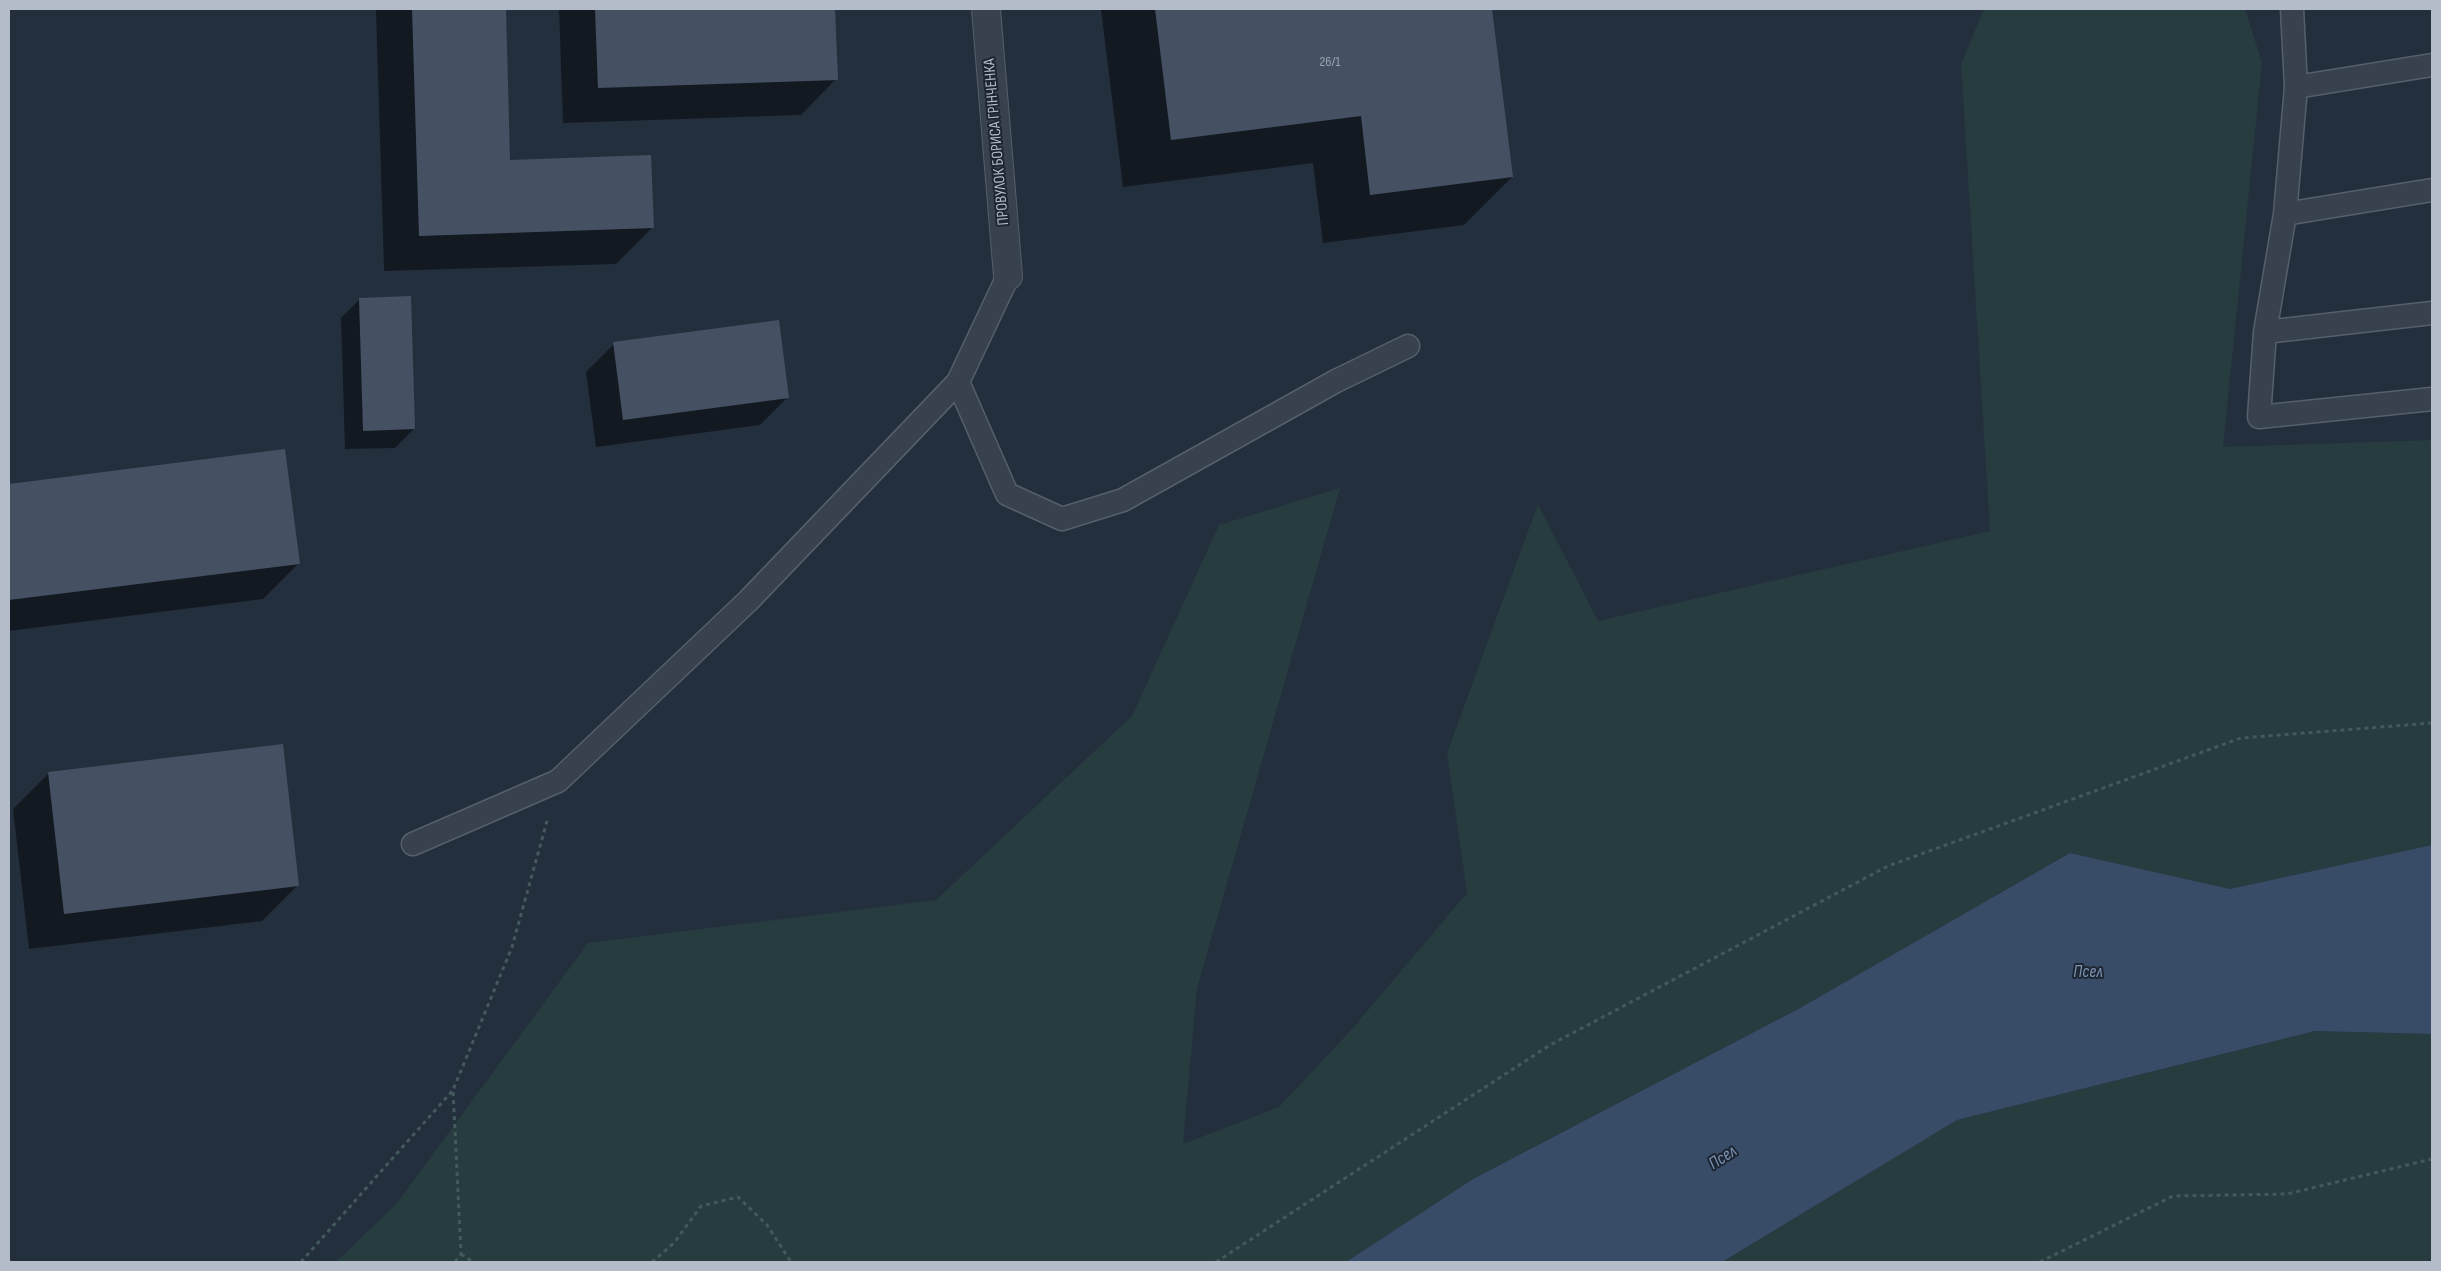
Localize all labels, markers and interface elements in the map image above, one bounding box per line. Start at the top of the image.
house number: 26/1 [1320,54,1340,70]
street label: ПРОВУЛОК БОРИСА ГРІНЧЕНКА [980,58,1014,226]
water label: Псел [2073,961,2103,983]
water label: Псел [1705,1141,1741,1175]

